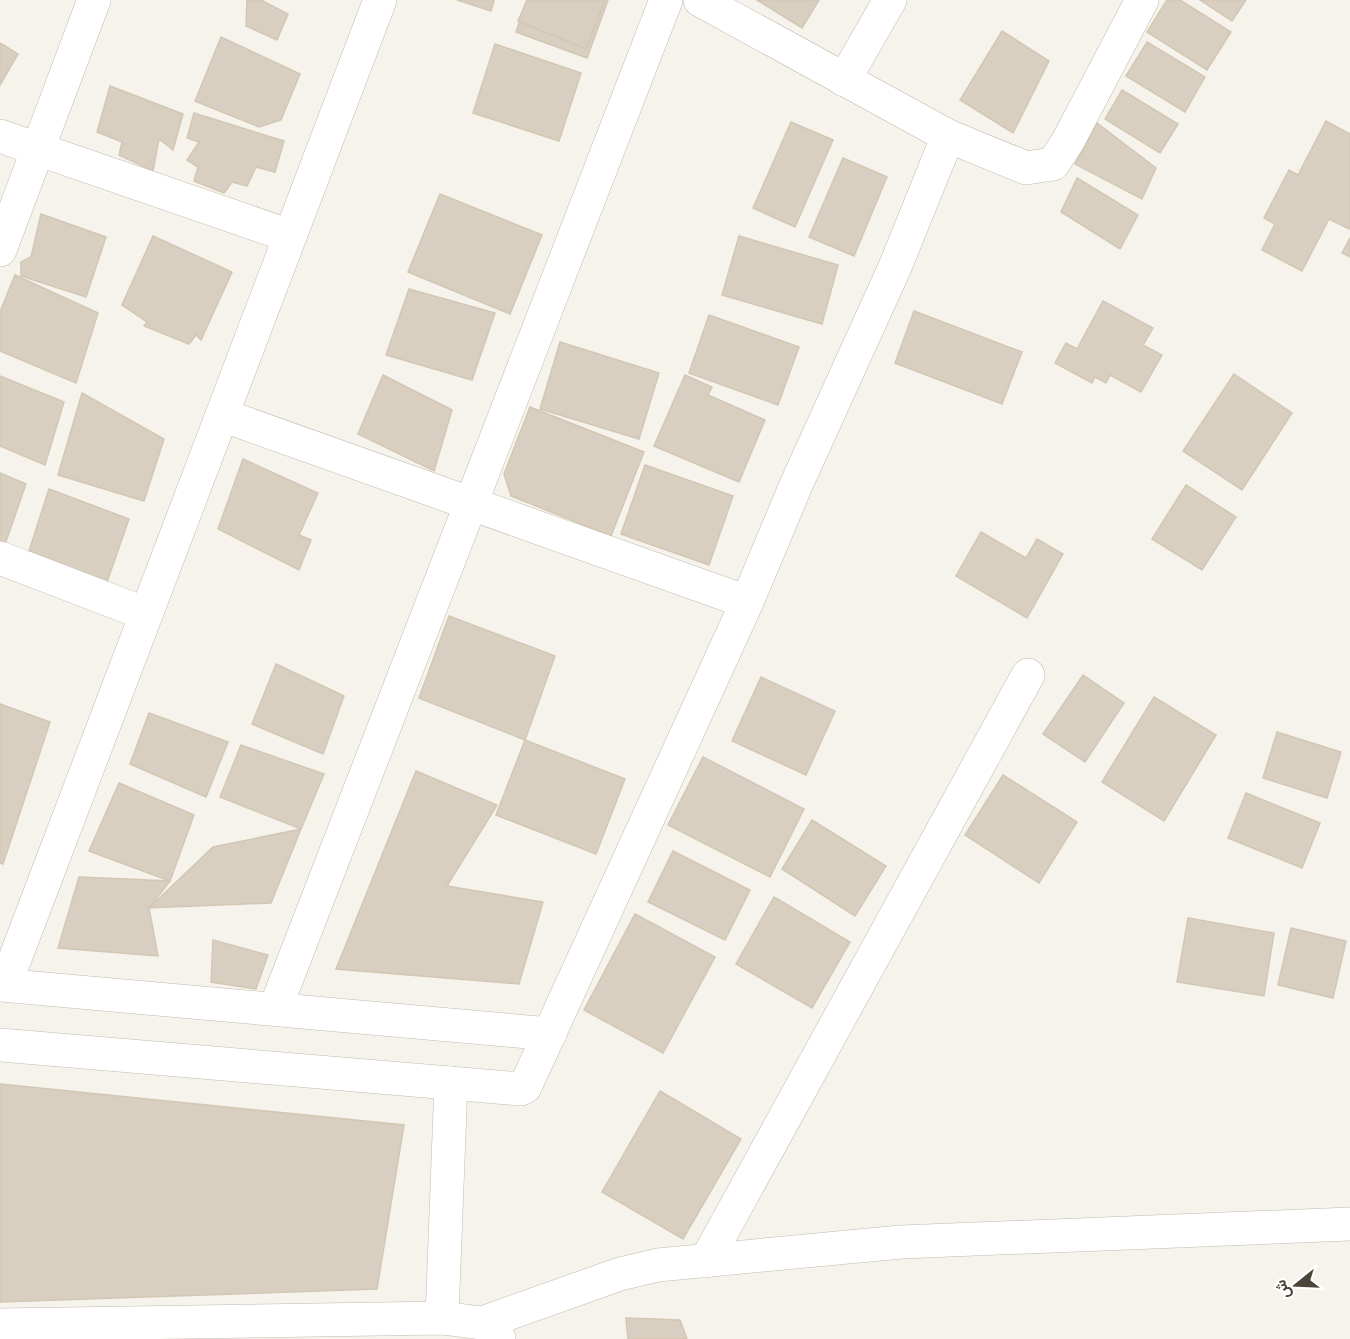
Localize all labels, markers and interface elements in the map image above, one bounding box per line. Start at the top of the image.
north arrow [1266,1255,1326,1315]
text: ش [1270,1277,1294,1302]

